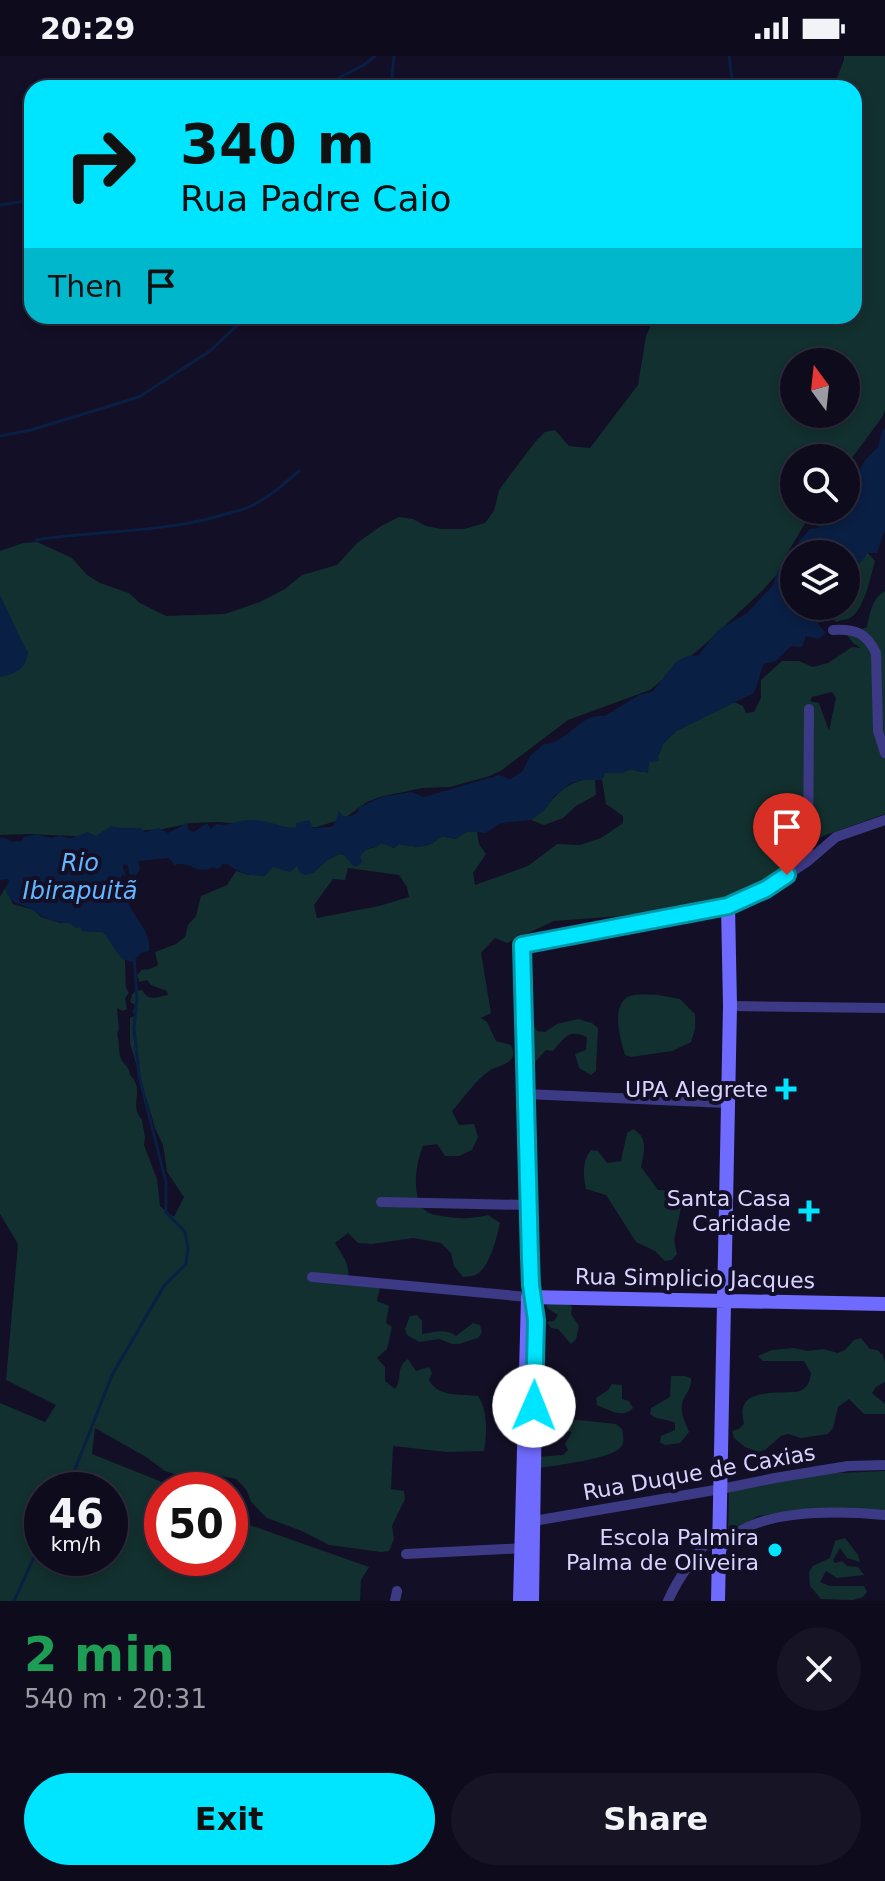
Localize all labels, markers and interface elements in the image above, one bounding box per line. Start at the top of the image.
text: 20:29 [40,11,136,46]
text: 340 m [180,111,375,176]
icon: right [48,112,152,216]
text: Rua Padre Caio [180,178,452,219]
icon: arrive [139,264,183,308]
text: Then [48,269,123,304]
north arrow [780,348,860,428]
map controls [780,348,860,620]
button: search [780,444,860,524]
button: layers [780,540,860,620]
pin [753,793,821,875]
icon: arrive [765,805,809,849]
water label: Rio Ibirapuitã [23,849,137,905]
place label: UPA Alegrete [625,1077,768,1102]
marker: UPA Alegrete [775,1078,797,1100]
place label: Santa Casa Caridade [667,1186,791,1236]
marker: Santa Casa Caridade [798,1200,820,1222]
street label: Rua Simplicio Jacques [575,1264,815,1293]
position arrow [492,1364,576,1448]
street label: Rua Duque de Caxias [581,1440,817,1505]
speed limit sign: 50 [144,1472,248,1576]
text: 46 [48,1491,104,1537]
place label: Escola Palmira Palma de Oliveira [566,1525,759,1575]
text: km/h [51,1532,101,1556]
marker: Escola Palmira Palma de Oliveira [766,1541,784,1559]
text: 2 min [24,1626,175,1682]
button: close [777,1627,861,1711]
text: 540 m · 20:31 [24,1684,207,1714]
button: Exit [24,1773,435,1865]
button: Share [451,1773,861,1865]

